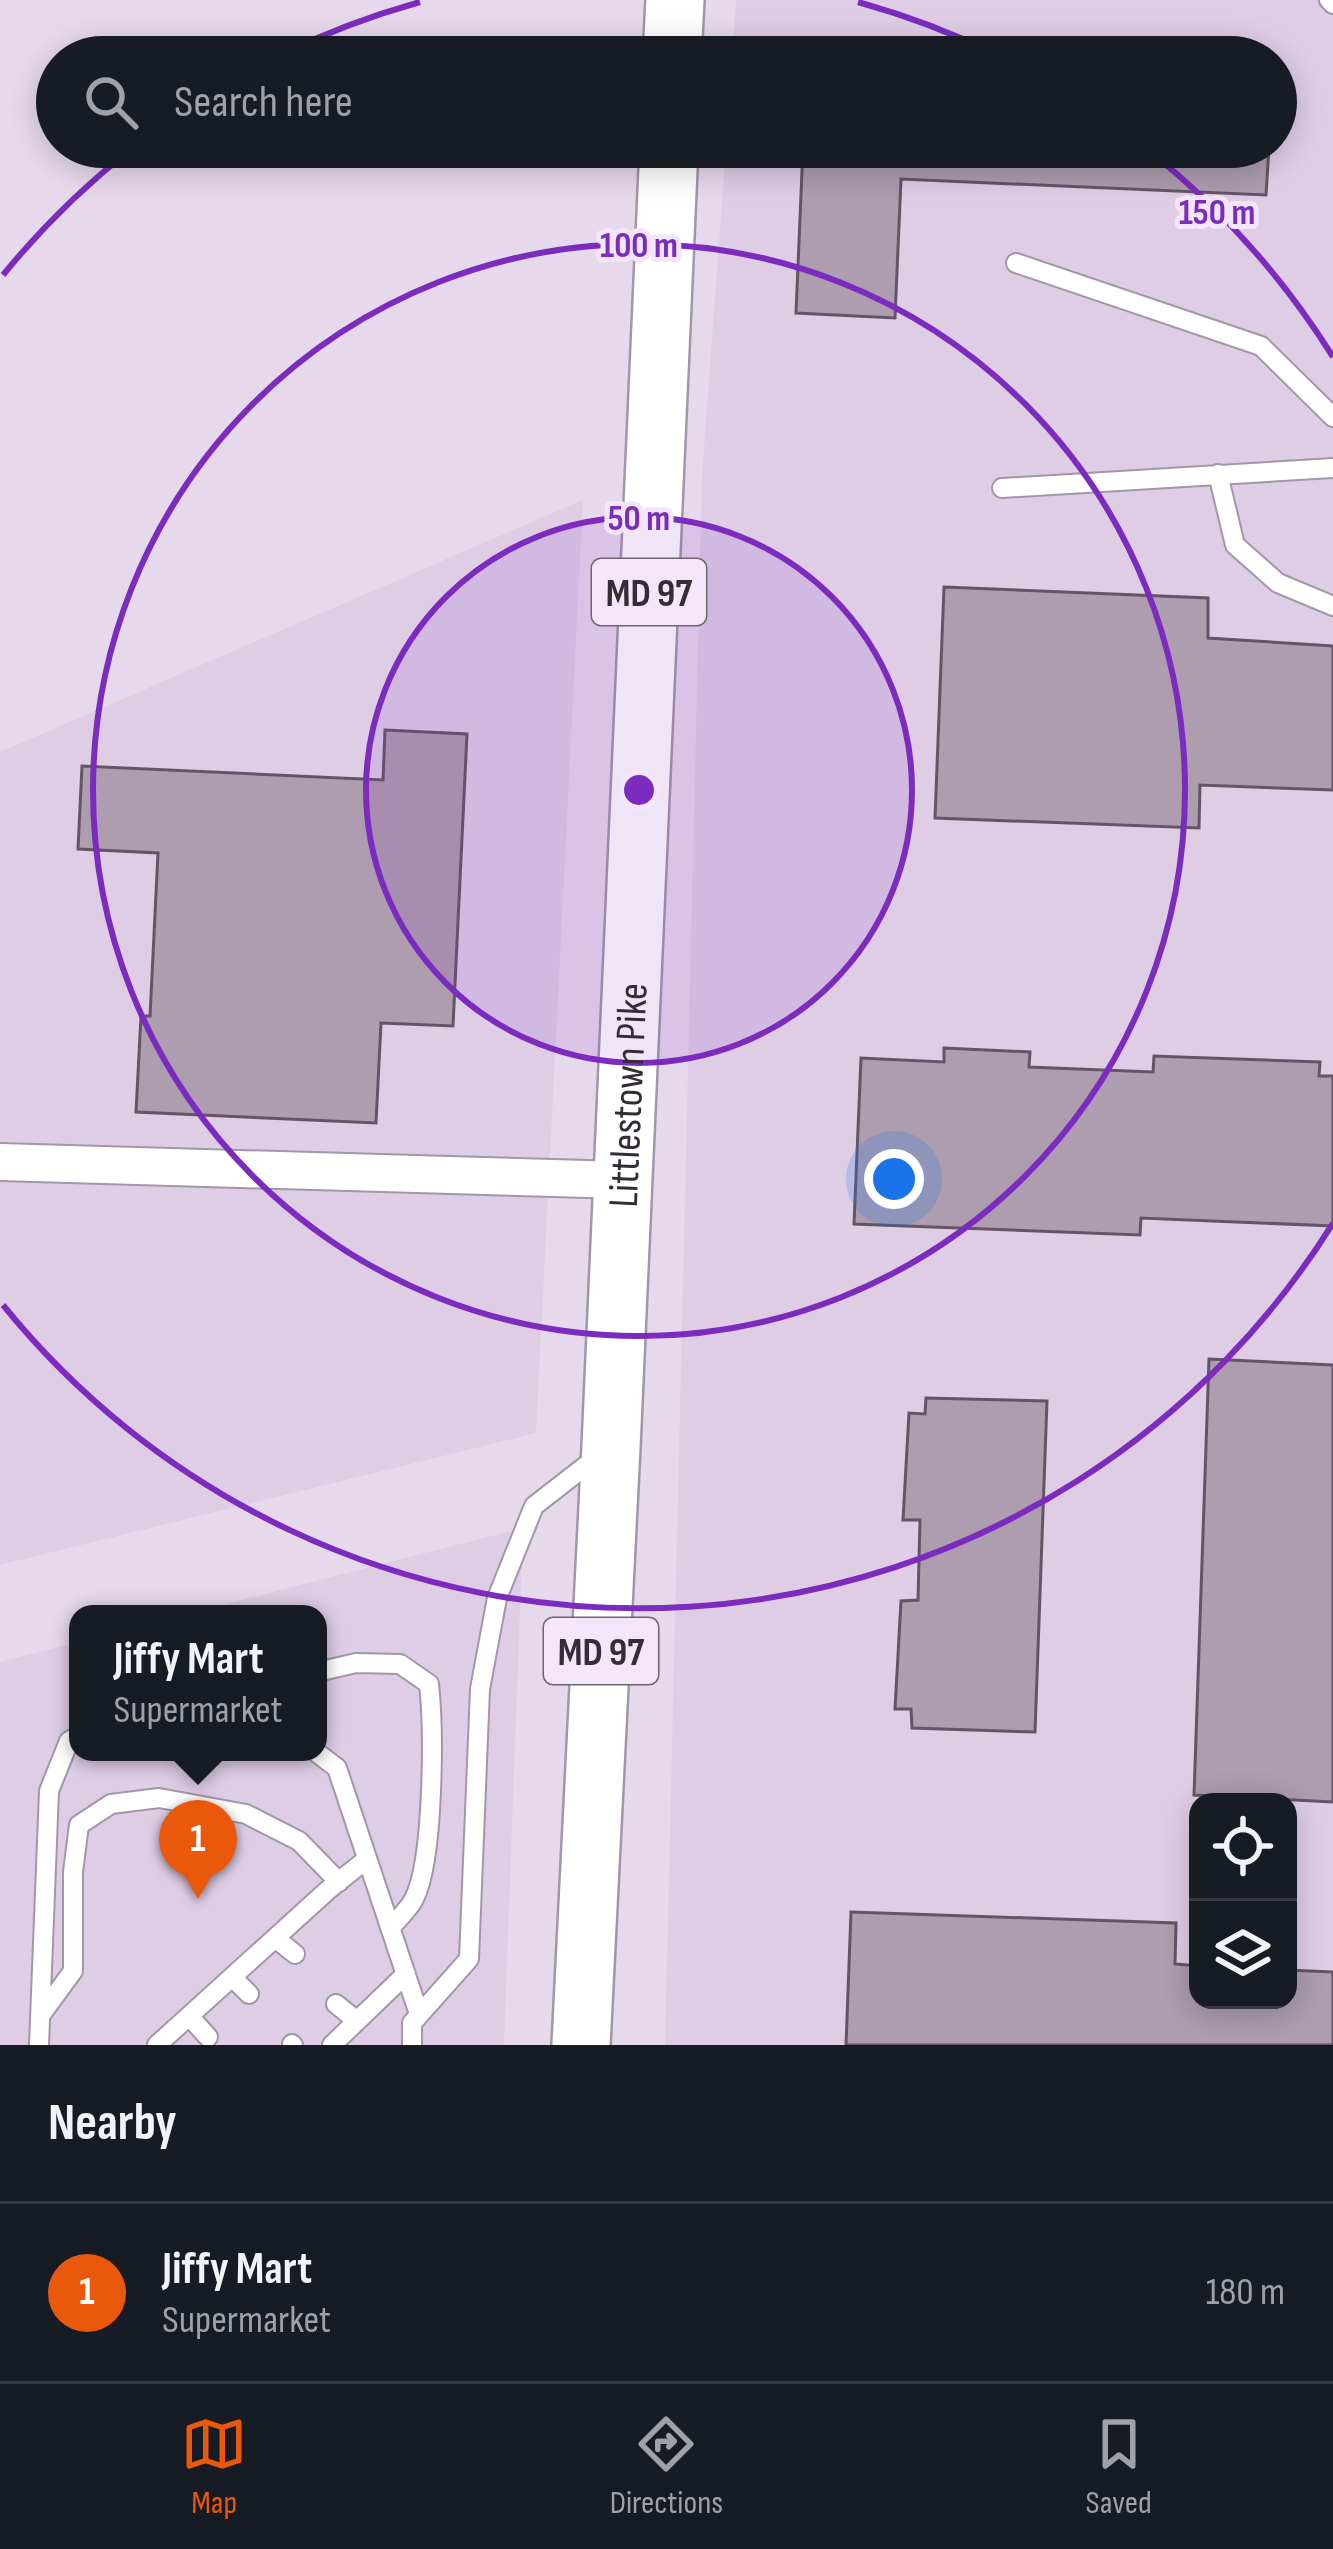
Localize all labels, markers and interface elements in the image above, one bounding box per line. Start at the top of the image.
search box [36,36,1297,168]
icon: search [78,69,144,135]
text: Search here [174,75,353,130]
text: 150 m [1179,192,1255,235]
text: 100 m [600,225,678,268]
text: 50 m [608,498,670,541]
road number: MD 97 [592,559,706,625]
centre of rings [618,769,660,811]
street label: Littlestown Pike [599,982,660,1209]
your location [864,1149,924,1209]
popup [69,1605,327,1761]
road number: MD 97 [544,1618,658,1684]
text: Jiffy Mart [114,1632,264,1687]
text: Supermarket [114,1687,283,1734]
map controls [1189,1793,1297,2009]
button: locate [1189,1793,1297,1901]
pin: 1 [159,1800,237,1899]
button: layers [1189,1901,1297,2009]
text: Nearby [48,2093,177,2154]
text: Jiffy Mart [162,2242,312,2297]
text: 1 [79,2269,95,2316]
text: 180 m [1206,2269,1285,2316]
text: Supermarket [162,2297,331,2344]
tab: Map [181,2411,247,2523]
tab: Directions [610,2411,723,2523]
tab: Saved [1086,2411,1152,2523]

